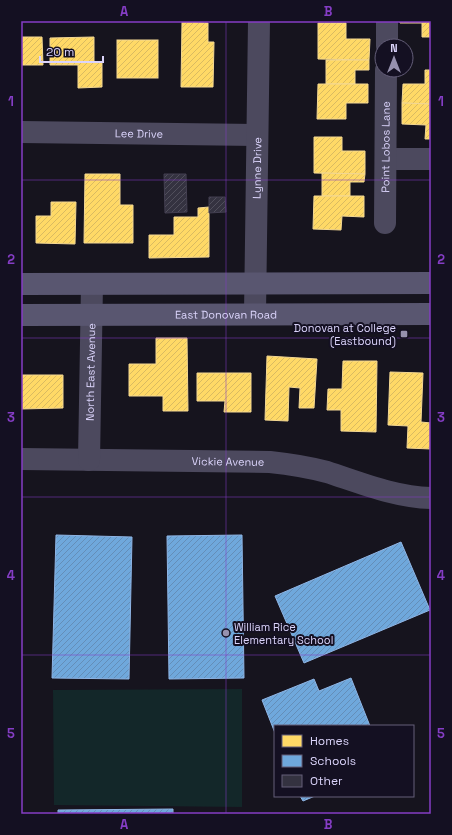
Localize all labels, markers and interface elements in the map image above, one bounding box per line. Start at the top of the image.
text: A [120,3,129,20]
text: B [324,3,333,20]
scale bar [40,38,103,64]
north arrow [374,38,414,78]
text: N [390,41,398,55]
text: 20 m [46,44,74,60]
text: 1 [8,93,14,110]
text: 1 [438,93,444,110]
street label: Point Lobos Lane [378,101,393,193]
street label: Lee Drive [115,126,163,141]
street label: Lynne Drive [250,137,264,199]
text: 2 [7,251,15,268]
text: 2 [437,251,445,268]
street label: East Donovan Road [175,307,277,322]
place label: Donovan at College (Eastbound) [294,321,396,348]
street label: North East Avenue [83,323,98,421]
marker: Donovan at College (Eastbound) [399,329,409,339]
text: 3 [7,409,15,426]
text: 3 [437,409,445,426]
street label: Vickie Avenue [192,454,264,469]
text: 4 [7,567,15,584]
text: 4 [437,567,445,584]
place label: William Rice Elementary School [234,620,333,647]
marker: William Rice Elementary School [221,628,231,638]
text: 5 [7,725,15,742]
legend [274,725,414,797]
text: 5 [437,725,445,742]
text: Homes [310,733,349,749]
text: Schools [310,753,356,769]
text: Other [310,773,343,789]
text: A [120,816,129,833]
text: B [324,816,333,833]

